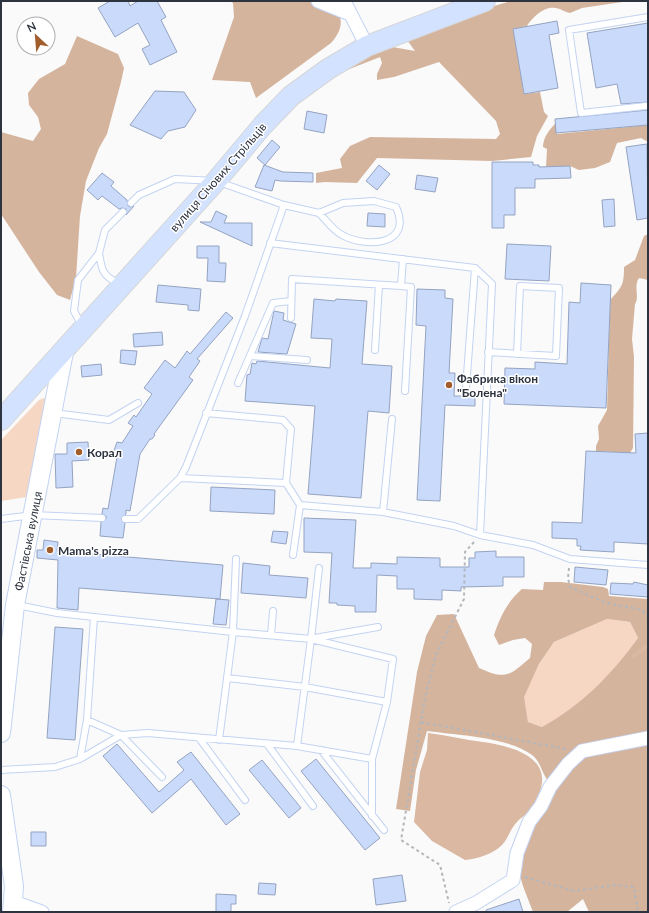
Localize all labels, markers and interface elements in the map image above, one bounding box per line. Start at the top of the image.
north arrow [16,16,56,56]
text: N [25,19,38,34]
street label: вулиця Січових Стрільців [167,119,270,235]
place label: Фабрика вікон "Болена" [457,371,538,400]
marker: Фабрика вікон "Болена" [444,380,454,390]
place label: Корал [87,445,122,460]
marker: Корал [74,447,84,457]
street label: Фастівська вулиця [11,490,45,592]
place label: Mama's pizza [58,543,129,558]
marker: Mama's pizza [45,545,55,555]

